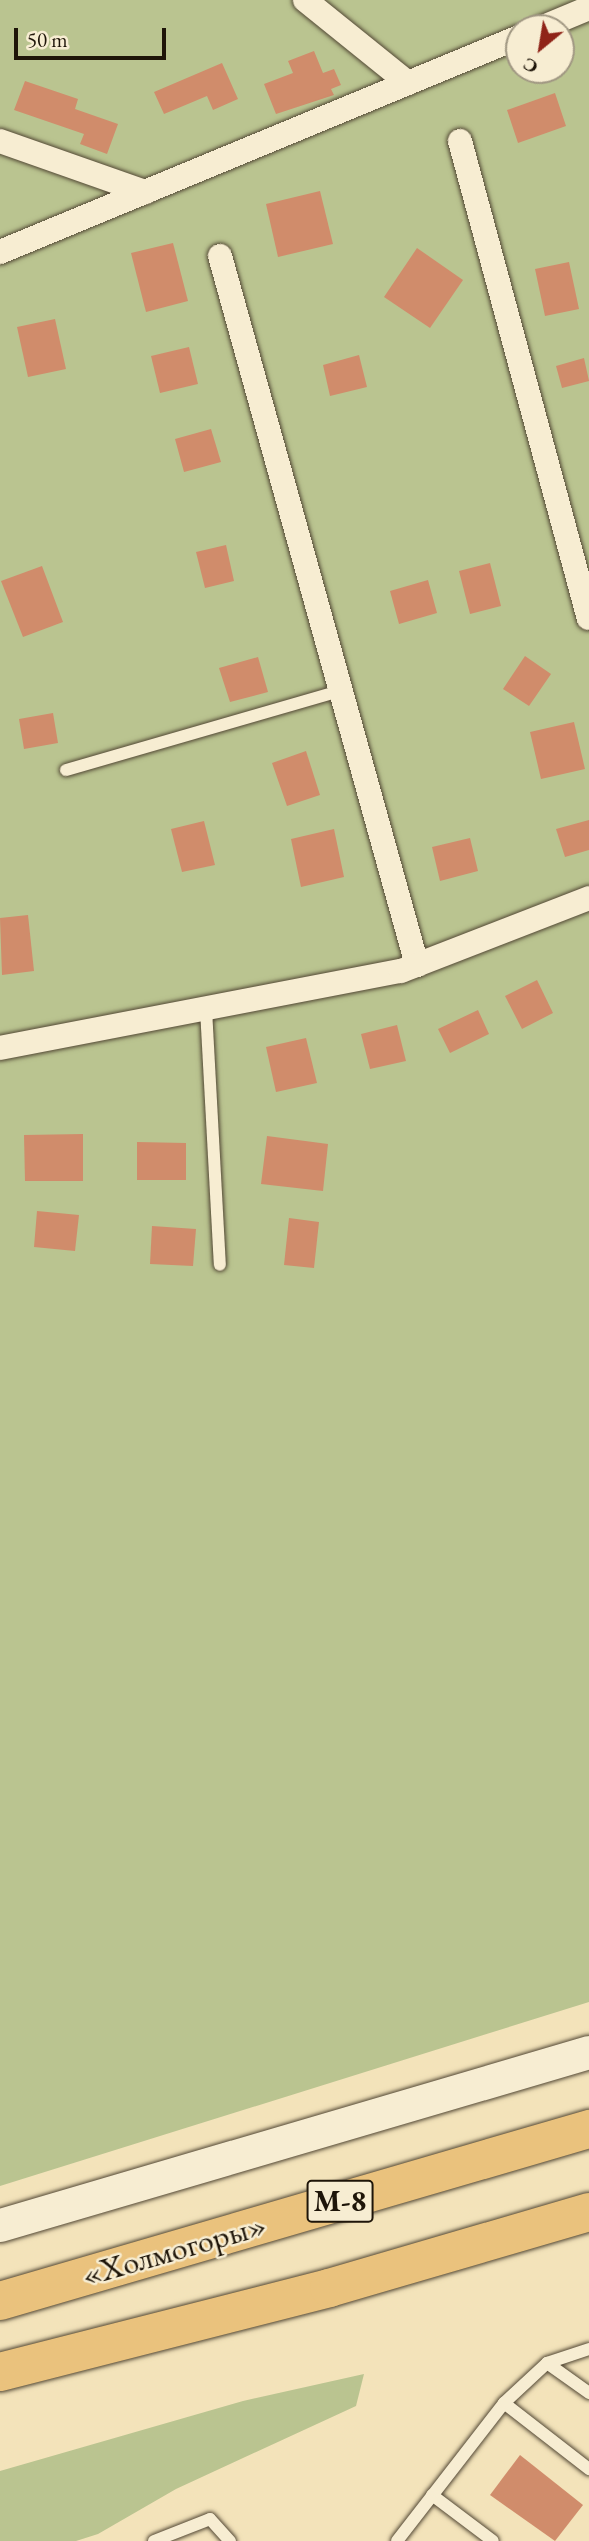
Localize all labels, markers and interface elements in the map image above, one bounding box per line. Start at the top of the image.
scale bar [18,14,170,58]
north arrow [505,14,575,84]
text: 50 m [27,26,68,53]
text: С [518,52,542,80]
road number: М-8 [305,2174,375,2228]
street label: «Холмогоры» [77,2205,271,2295]

